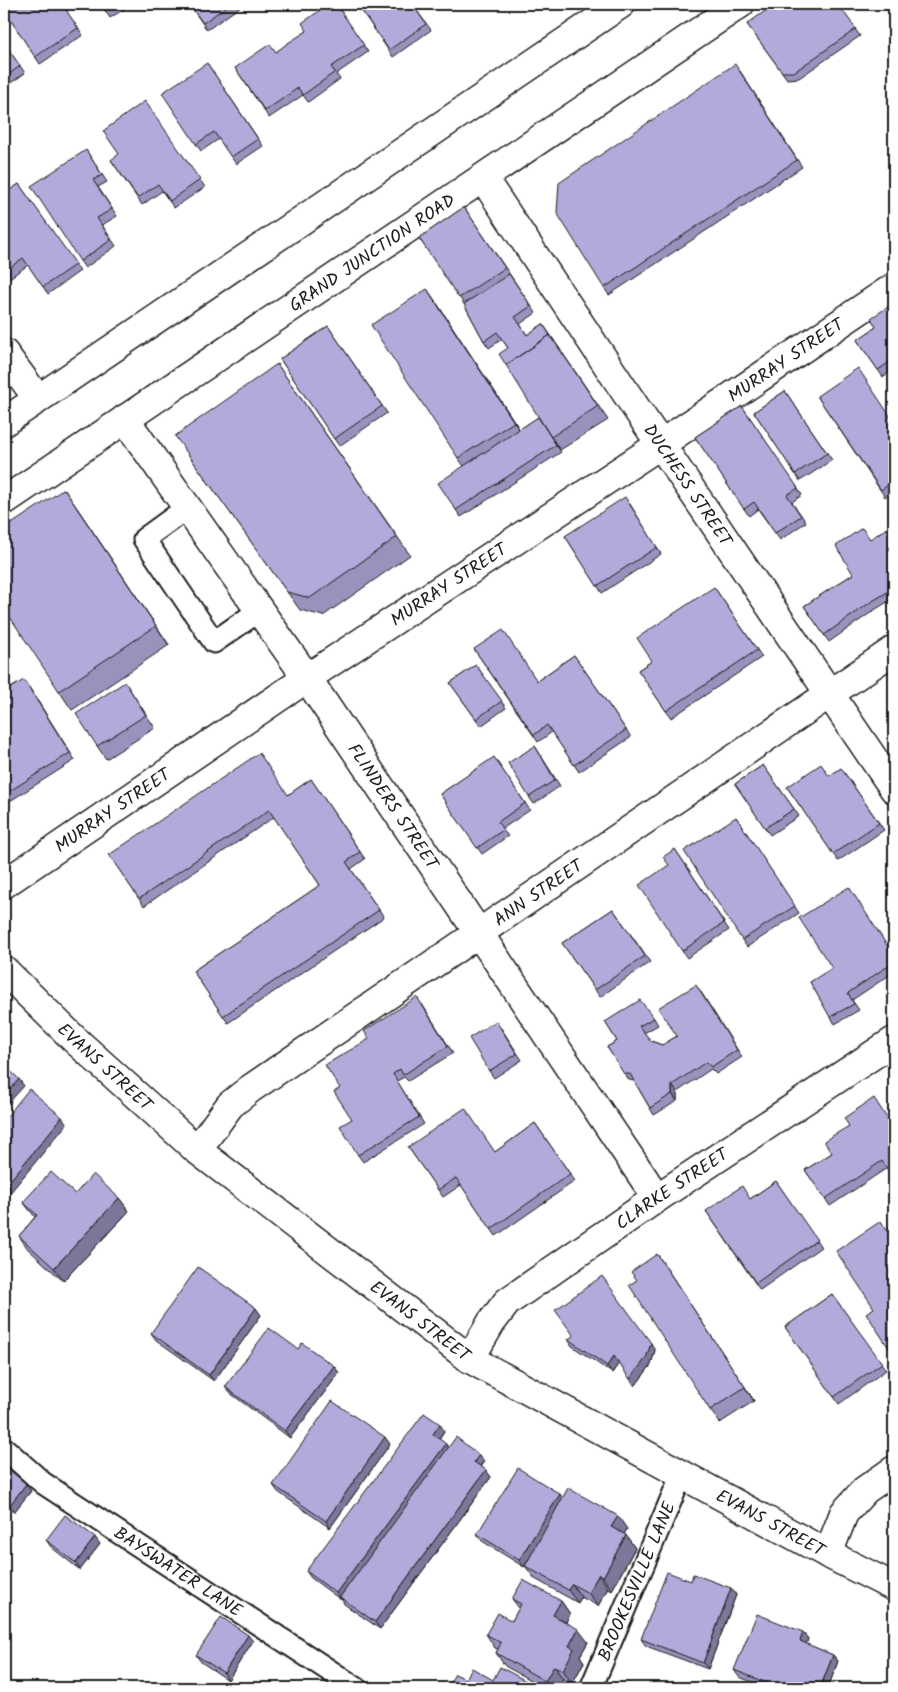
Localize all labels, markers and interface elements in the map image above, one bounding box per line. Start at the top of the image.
street label: GRAND JUNCTION ROAD [284,187,462,320]
street label: MURRAY STREET [722,311,852,411]
street label: DUCHESS STREET [635,419,739,554]
street label: MURRAY STREET [385,536,515,635]
street label: FLINDERS STREET [339,738,446,877]
street label: MURRAY STREET [49,761,178,862]
street label: ANN STREET [488,852,591,935]
street label: EVANS STREET [50,1017,159,1120]
street label: CLARKE STREET [610,1141,736,1239]
street label: EVANS STREET [363,1274,477,1371]
street label: EVANS STREET [710,1482,831,1566]
street label: BROOKESVILLE LANE [591,1497,685,1666]
street label: BAYSWATER LANE [107,1520,248,1626]

